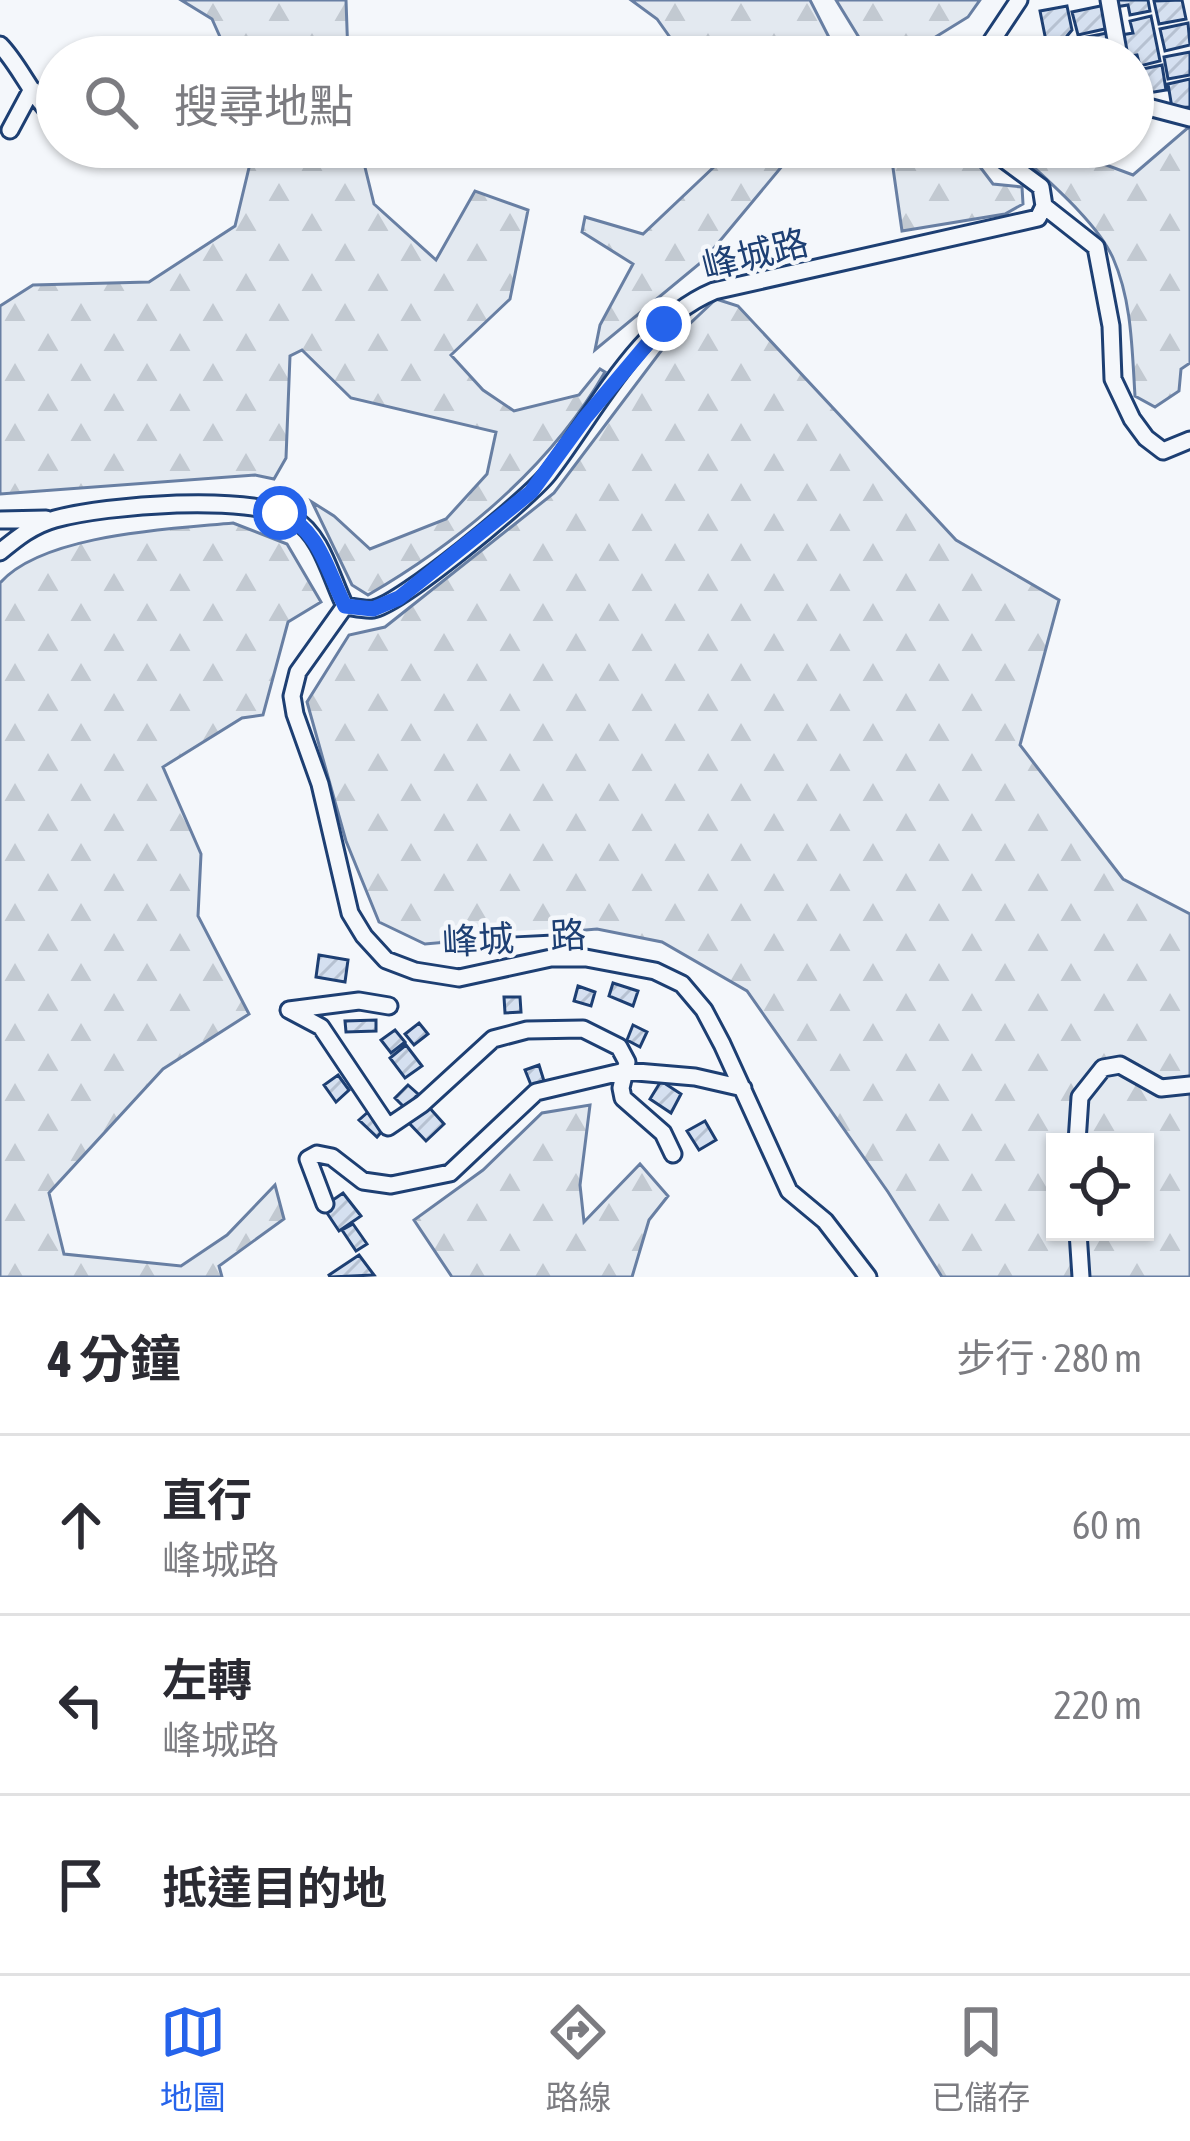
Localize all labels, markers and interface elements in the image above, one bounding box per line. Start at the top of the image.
search box [36,36,1154,168]
icon: search [78,69,144,135]
text: 搜尋地點 [174,80,354,132]
street label: 峰城路 [698,221,812,287]
route end [637,297,691,351]
route start [253,486,307,540]
street label: 峰城一路 [441,913,587,963]
map controls [1046,1133,1154,1241]
button: locate [1046,1133,1154,1241]
text: 4 分鐘 [48,1329,181,1388]
text: 步行 · 280 m [957,1336,1142,1380]
text: 直行 [162,1474,252,1526]
icon: ahead [48,1492,114,1558]
text: 60 m [1072,1503,1142,1547]
text: 峰城路 [162,1538,279,1582]
text: 左轉 [162,1654,252,1706]
icon: left [48,1672,114,1738]
text: 220 m [1054,1683,1142,1727]
text: 峰城路 [162,1718,279,1762]
icon: arrive [48,1852,114,1918]
text: 抵達目的地 [162,1862,387,1914]
tab: 地圖 [160,1999,226,2119]
tab: 路線 [545,1999,611,2119]
tab: 已儲存 [931,1999,1030,2119]

